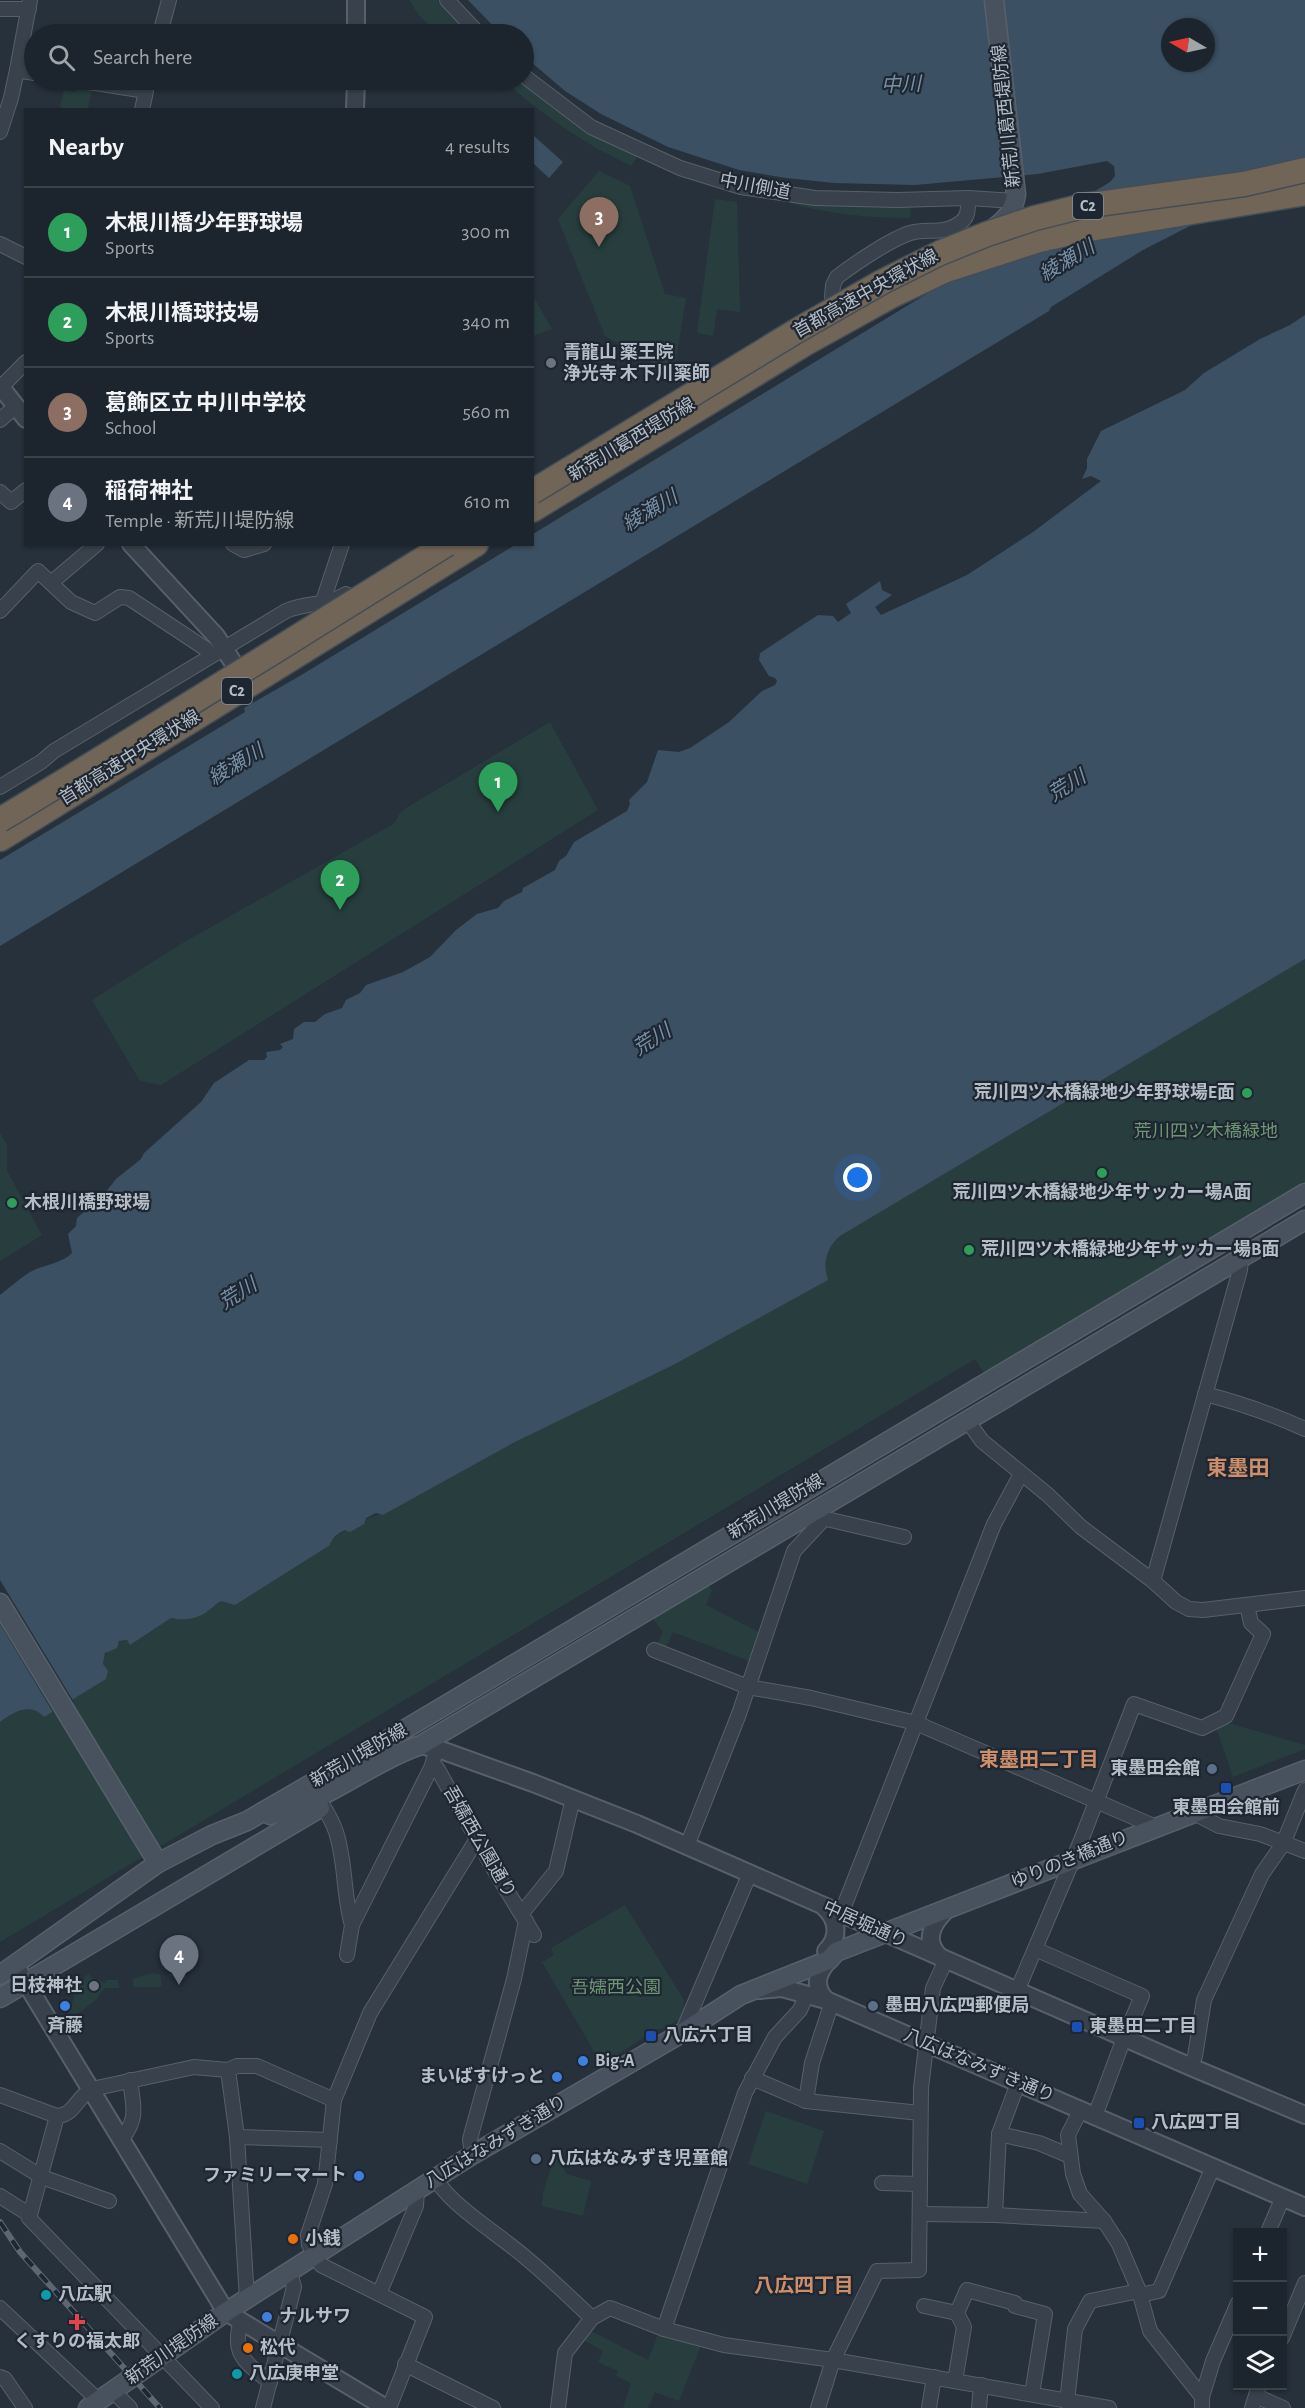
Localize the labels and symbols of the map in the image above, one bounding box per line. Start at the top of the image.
north arrow [1161,18,1215,72]
street label: 新荒川葛西堤防線 [989,43,1023,189]
water label: 中川 [881,73,923,96]
street label: 中川側道 [718,169,792,203]
road number: C2 [1073,193,1103,219]
pin: 3 [580,198,618,247]
water label: 綾瀬川 [1036,235,1100,285]
street label: 首都高速中央環状線 [790,245,941,341]
place label: 青龍山 薬王院 浄光寺 木下川薬師 [563,342,710,383]
marker: 青龍山 薬王院 浄光寺 木下川薬師 [544,356,558,370]
street label: 新荒川葛西堤防線 [565,393,698,485]
water label: 綾瀬川 [619,485,683,535]
road number: C2 [222,678,252,704]
street label: 首都高速中央環状線 [55,706,203,809]
water label: 綾瀬川 [205,739,269,789]
pin: 1 [478,762,518,812]
water label: 荒川 [1044,765,1091,805]
pin: 2 [320,860,360,910]
water label: 荒川 [629,1019,676,1059]
place label: 荒川四ツ木橋緑地少年野球場E面 [974,1082,1235,1102]
marker: 荒川四ツ木橋緑地少年野球場E面 [1240,1086,1254,1100]
park label: 荒川四ツ木橋緑地 [1134,1122,1278,1141]
your location [843,1163,872,1192]
marker: 荒川四ツ木橋緑地少年サッカー場A面 [1095,1166,1109,1180]
place label: 荒川四ツ木橋緑地少年サッカー場A面 [953,1182,1251,1202]
place label: 木根川橋野球場 [24,1192,150,1212]
marker: 木根川橋野球場 [5,1196,19,1210]
place label: 荒川四ツ木橋緑地少年サッカー場B面 [981,1239,1279,1259]
marker: 荒川四ツ木橋緑地少年サッカー場B面 [962,1243,976,1257]
water label: 荒川 [215,1273,262,1313]
district label: 東墨田 [1207,1457,1270,1479]
street label: 新荒川堤防線 [724,1470,827,1543]
street label: 新荒川堤防線 [307,1719,410,1791]
district label: 東墨田二丁目 [979,1749,1099,1770]
place label: 東墨田会館 [1110,1759,1200,1778]
marker: 東墨田会館 [1205,1762,1219,1776]
marker: 東墨田会館前 [1219,1781,1233,1795]
street label: 吾嬬西公園通り [440,1782,519,1901]
place label: 東墨田会館前 [1172,1797,1280,1817]
street label: ゆりのき橋通り [1008,1827,1132,1892]
street label: 中居堀通り [820,1898,910,1952]
pin: 4 [160,1936,198,1985]
place label: 日枝神社 [10,1975,82,1995]
park label: 吾嬬西公園 [571,1978,661,1997]
marker: 日枝神社 [87,1979,101,1993]
place label: 墨田八広四郵便局 [885,1995,1029,2015]
marker: 斉藤 [58,1999,72,2013]
marker: 墨田八広四郵便局 [866,1999,880,2013]
place label: 斉藤 [47,2016,83,2035]
place label: 東墨田二丁目 [1089,2017,1197,2036]
marker: 東墨田二丁目 [1070,2020,1084,2034]
street label: 八広はなみずき通り [901,2025,1057,2106]
place label: 八広六丁目 [663,2026,753,2045]
marker: 八広六丁目 [644,2029,658,2043]
place label: Big-A [595,2052,635,2070]
marker: Big-A [576,2054,590,2068]
place label: まいばすけっと [419,2066,545,2086]
marker: まいばすけっと [550,2070,564,2084]
street label: 八広はなみずき通り [421,2092,570,2191]
place label: 八広四丁目 [1151,2113,1241,2132]
marker: 八広四丁目 [1132,2116,1146,2130]
place label: 八広はなみずき児童館 [548,2147,728,2168]
marker: 八広はなみずき児童館 [529,2152,543,2166]
place label: ファミリーマート [203,2166,347,2185]
marker: ファミリーマート [352,2169,366,2183]
place label: 小銭 [305,2228,341,2248]
marker: 小銭 [286,2232,300,2246]
district label: 八広四丁目 [754,2275,854,2296]
place label: 八広駅 [58,2285,112,2304]
marker: 八広駅 [39,2288,53,2302]
place label: ナルサワ [279,2307,351,2326]
street label: 新荒川堤防線 [121,2310,221,2388]
marker: ナルサワ [260,2310,274,2324]
marker: くすりの福太郎 [70,2315,84,2329]
place label: くすりの福太郎 [14,2331,140,2351]
place label: 松代 [260,2337,296,2357]
marker: 松代 [241,2341,255,2355]
place label: 八広庚申堂 [249,2363,339,2383]
marker: 八広庚申堂 [230,2367,244,2381]

